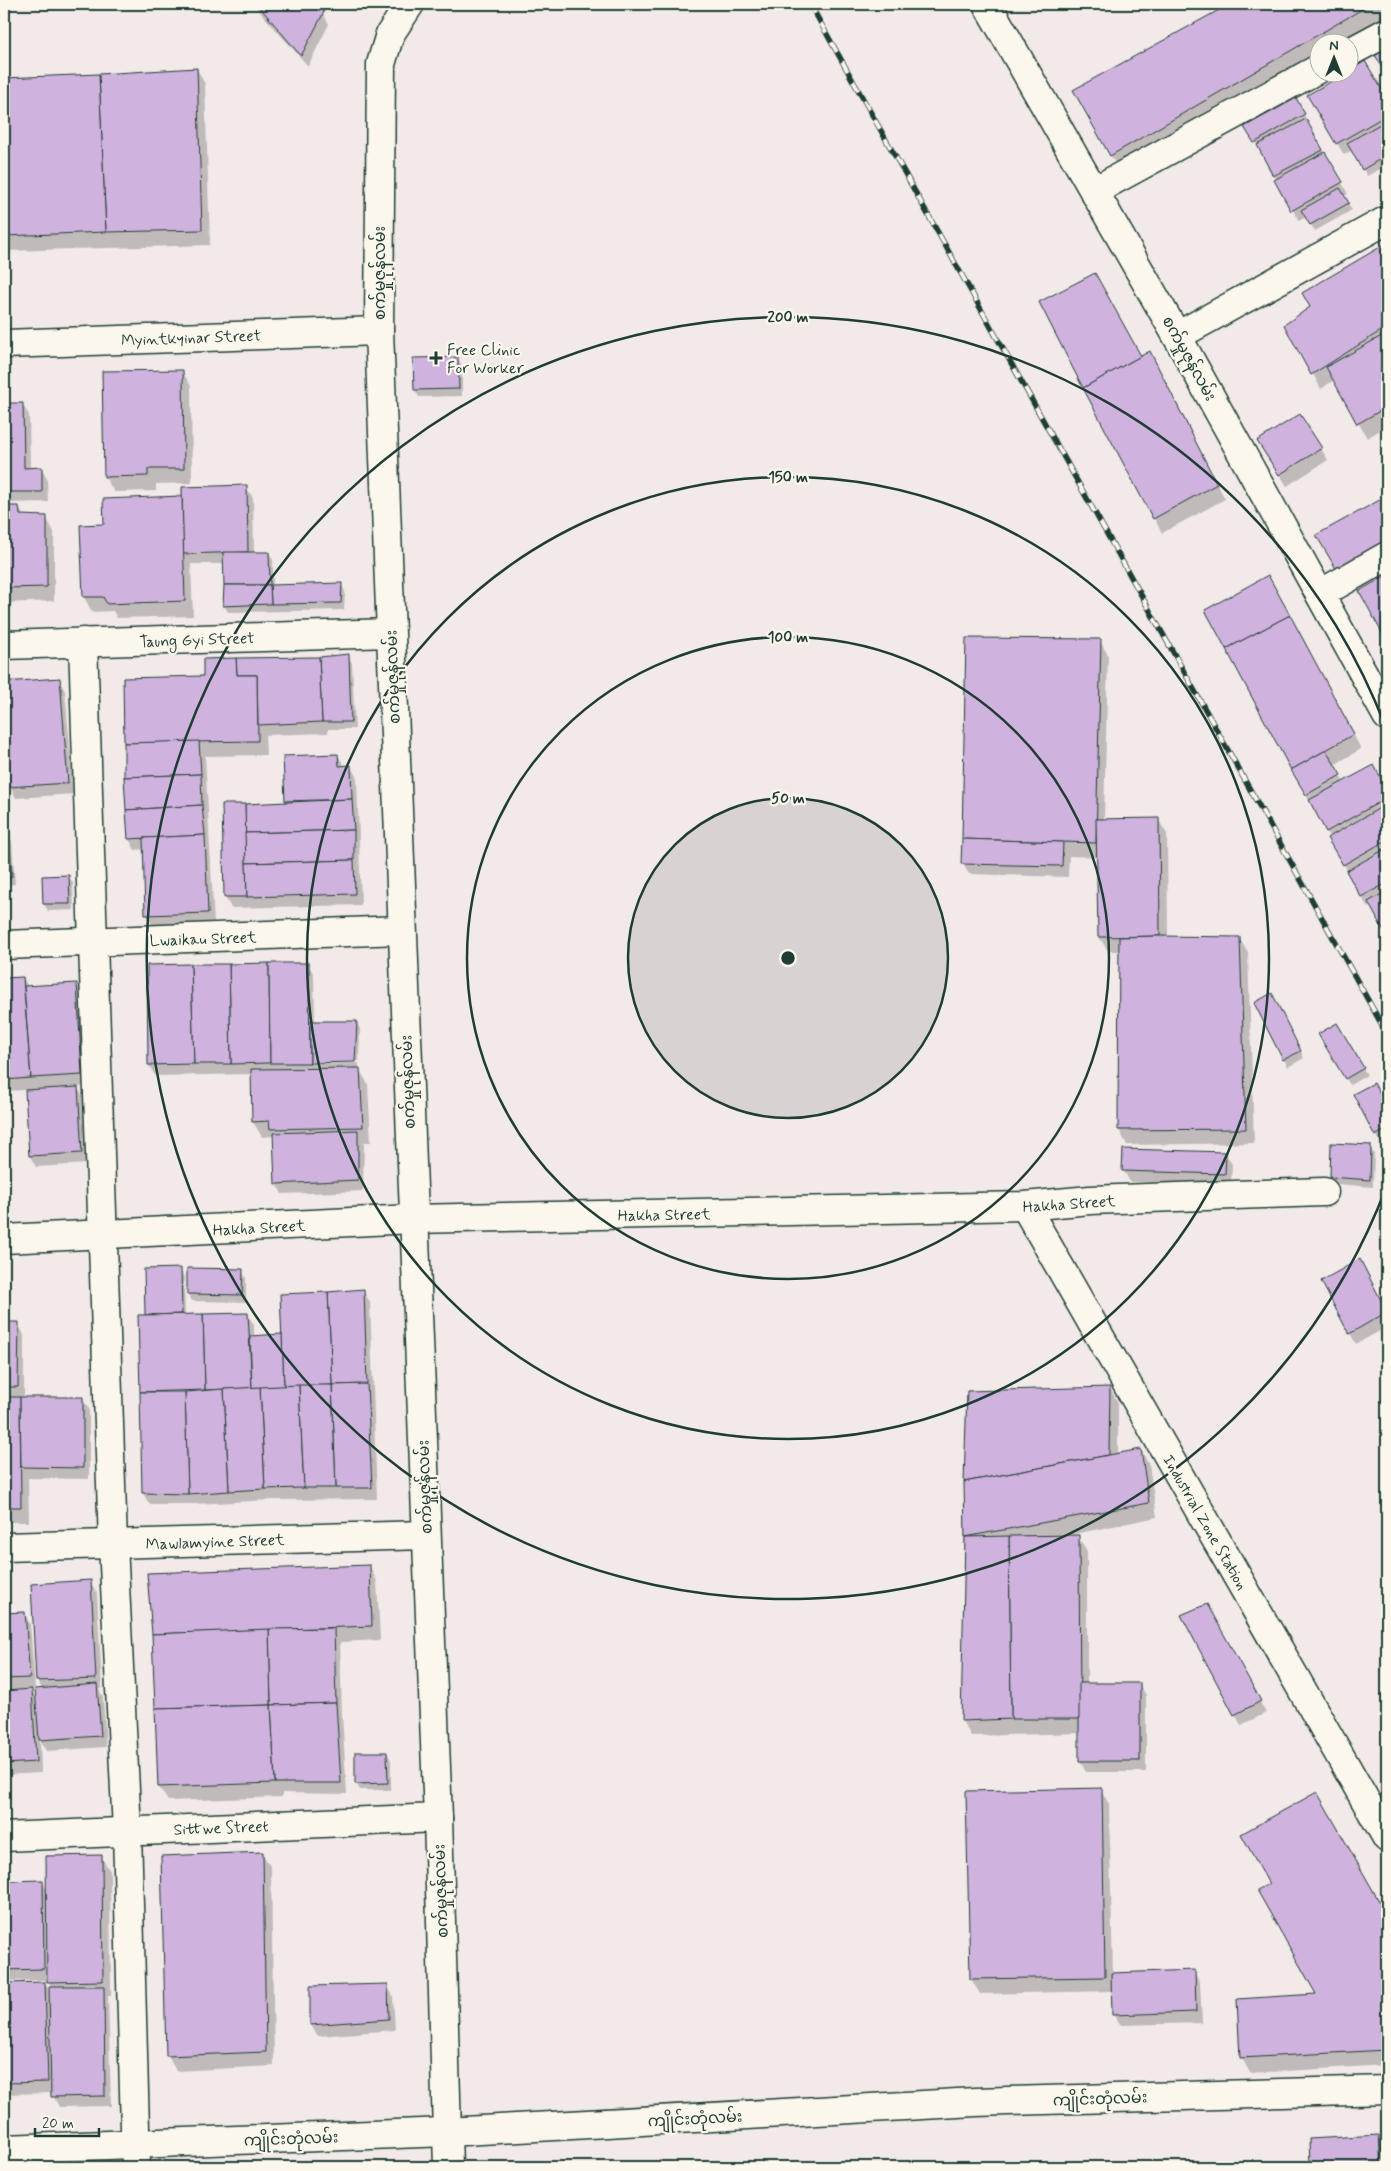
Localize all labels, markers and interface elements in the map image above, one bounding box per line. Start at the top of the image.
north arrow [1308,32,1358,82]
text: N [1329,37,1339,55]
street label: စက်မှုဇုန်လမ်း [368,226,394,320]
text: 200 m [768,308,809,328]
street label: စက်မှုဇုန်လမ်း [1154,312,1222,406]
street label: Myintkyinar Street [121,326,262,351]
place label: Free Clinic For Worker [447,340,524,379]
marker: Free Clinic For Worker [429,351,443,365]
text: 150 m [768,468,808,488]
street label: Taung Gyi Street [139,628,256,654]
text: 100 m [768,628,808,648]
street label: စက်မှုဇုန်လမ်း [379,629,409,724]
text: 50 m [771,789,805,809]
street label: Lwaikau Street [149,927,258,952]
centre of rings [779,949,797,967]
street label: စက်မှုဇုန်လမ်း [394,1034,424,1129]
street label: Hakha Street [1022,1191,1117,1218]
street label: Hakha Street [617,1204,711,1227]
street label: Hakha Street [212,1216,307,1241]
street label: စက်မှုဇုန်လမ်း [411,1439,441,1534]
street label: Industrial Zone Station [1157,1451,1252,1594]
street label: Mawlamyine Street [145,1530,285,1555]
street label: Sittwe Street [173,1816,269,1841]
street label: စက်မှုဇုန်လမ်း [427,1843,457,1938]
street label: ကျိုင်းတုံလမ်း [1052,2085,1148,2115]
street label: ကျိုင်းတုံလမ်း [647,2105,743,2135]
scale bar [35,2106,99,2138]
text: 20 m [42,2114,74,2134]
street label: ကျိုင်းတုံလမ်း [243,2125,339,2155]

